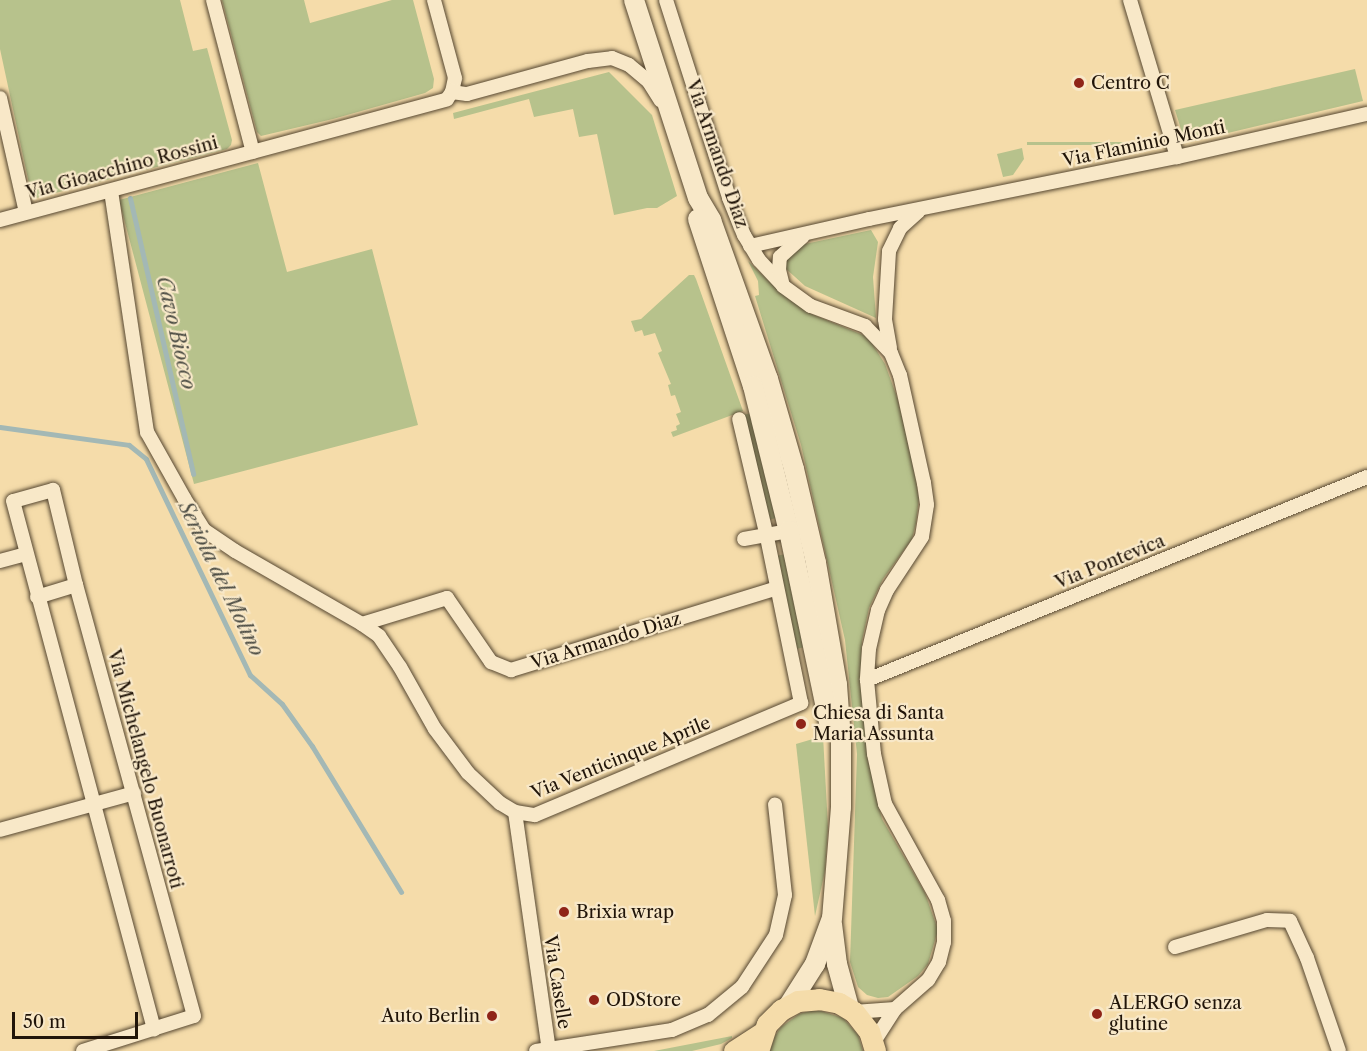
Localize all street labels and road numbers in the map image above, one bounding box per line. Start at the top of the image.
street label: Via Armando Diaz [681,76,753,232]
street label: Via Flaminio Monti [1061,116,1227,172]
street label: Via Gioacchino Rossini [24,132,220,204]
street label: Via Pontevica [1052,530,1168,594]
street label: Via Armando Diaz [528,608,684,674]
street label: Via Michelangelo Buonarroti [103,647,187,891]
street label: Via Venticinque Aprile [527,712,715,804]
street label: Via Caselle [539,933,575,1031]

